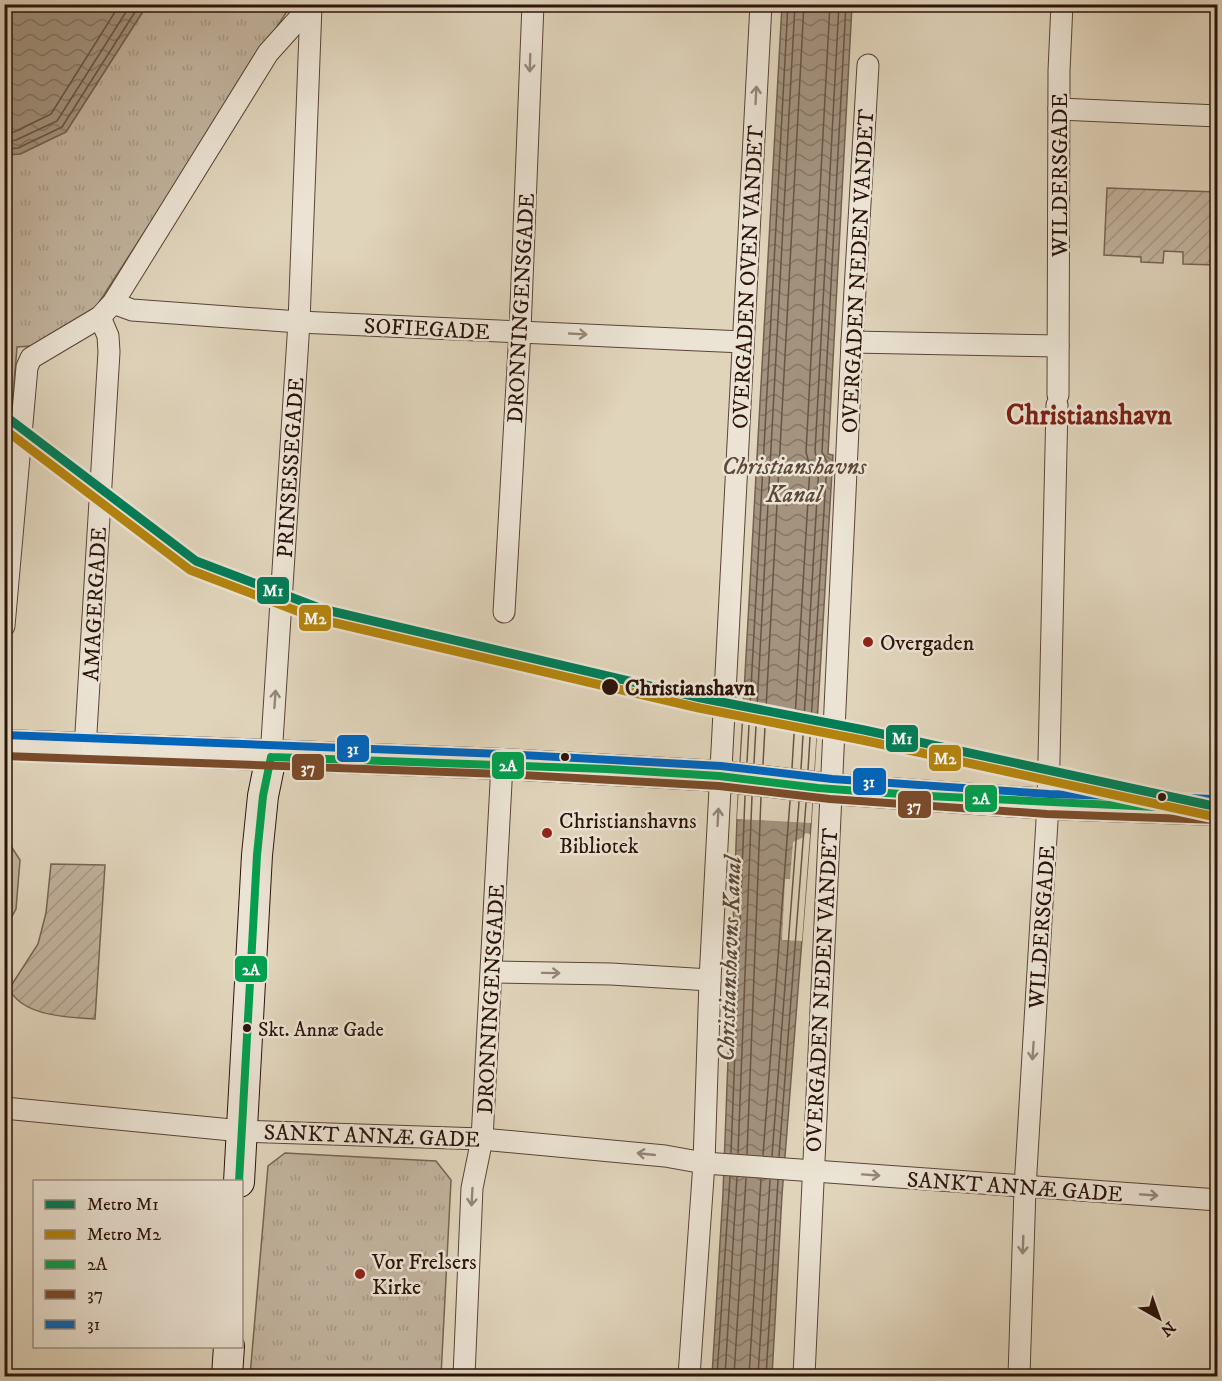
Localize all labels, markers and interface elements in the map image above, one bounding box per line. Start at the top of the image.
one-way arrow [525,52,536,72]
one-way arrow [750,85,761,105]
street label: WILDERSGADE [1047,93,1074,258]
street label: OVERGADEN NEDEN VANDET [837,108,880,434]
street label: OVERGADEN OVEN VANDET [727,124,770,430]
street label: DRONNINGENSGADE [502,192,541,424]
street label: SOFIEGADE [363,313,491,346]
one-way arrow [568,328,588,339]
street label: PRINSESSEGADE [272,376,310,559]
district label: Christianshavn [1006,398,1172,433]
water label: Christianshavns Kanal [722,452,867,510]
street label: AMAGERGADE [78,526,113,682]
line badge: M1 [256,576,290,605]
text: M1 [263,581,283,601]
line badge: M2 [298,604,332,632]
text: M2 [304,609,327,629]
place label: Overgaden [880,630,975,657]
marker: Overgaden [861,635,875,649]
place label: Christianshavn [625,675,756,702]
marker: Christianshavn [600,677,620,697]
one-way arrow [270,689,281,709]
line badge: M1 [885,724,919,753]
text: M1 [892,729,912,749]
line badge: 31 [336,734,370,763]
text: 31 [347,739,359,759]
line badge: M2 [928,744,962,772]
text: M2 [934,749,957,769]
line badge: 2A [491,751,525,780]
unlabelled marker [559,751,571,763]
line badge: 37 [291,753,325,781]
text: 2A [499,756,518,776]
text: 37 [301,758,315,778]
line badge: 31 [852,767,887,796]
text: 31 [863,772,875,792]
line badge: 2A [964,784,998,813]
text: 2A [972,789,991,809]
line badge: 37 [897,790,932,819]
unlabelled marker [1156,791,1168,803]
text: 37 [907,796,921,816]
place label: Christianshavns Bibliotek [559,808,697,860]
one-way arrow [713,808,724,828]
marker: Christianshavns Bibliotek [540,826,554,840]
street label: OVERGADEN NEDEN VANDET [801,827,844,1153]
street label: WILDERSGADE [1023,844,1062,1011]
water label: Christianshavns Kanal [711,853,749,1062]
street label: DRONNINGENSGADE [472,883,511,1115]
line badge: 2A [234,955,268,983]
text: 2A [242,960,261,980]
one-way arrow [541,967,561,979]
place label: Skt. Annæ Gade [258,1018,384,1043]
marker: Skt. Annæ Gade [241,1022,253,1034]
one-way arrow [1027,1040,1038,1060]
street label: SANKT ANNÆ GADE [263,1119,481,1154]
one-way arrow [637,1148,657,1159]
street label: SANKT ANNÆ GADE [906,1166,1124,1209]
one-way arrow [861,1170,881,1181]
legend [33,1180,243,1348]
one-way arrow [466,1186,477,1206]
one-way arrow [1139,1190,1159,1201]
text: Metro M1 [87,1194,159,1216]
text: Metro M2 [87,1224,161,1246]
one-way arrow [1017,1235,1029,1255]
place label: Vor Frelsers Kirke [371,1249,477,1301]
text: 2A [87,1254,108,1276]
marker: Vor Frelsers Kirke [353,1267,367,1281]
text: 37 [87,1284,103,1306]
north arrow [1129,1288,1189,1348]
text: 31 [87,1314,100,1336]
text: N [1157,1317,1179,1341]

